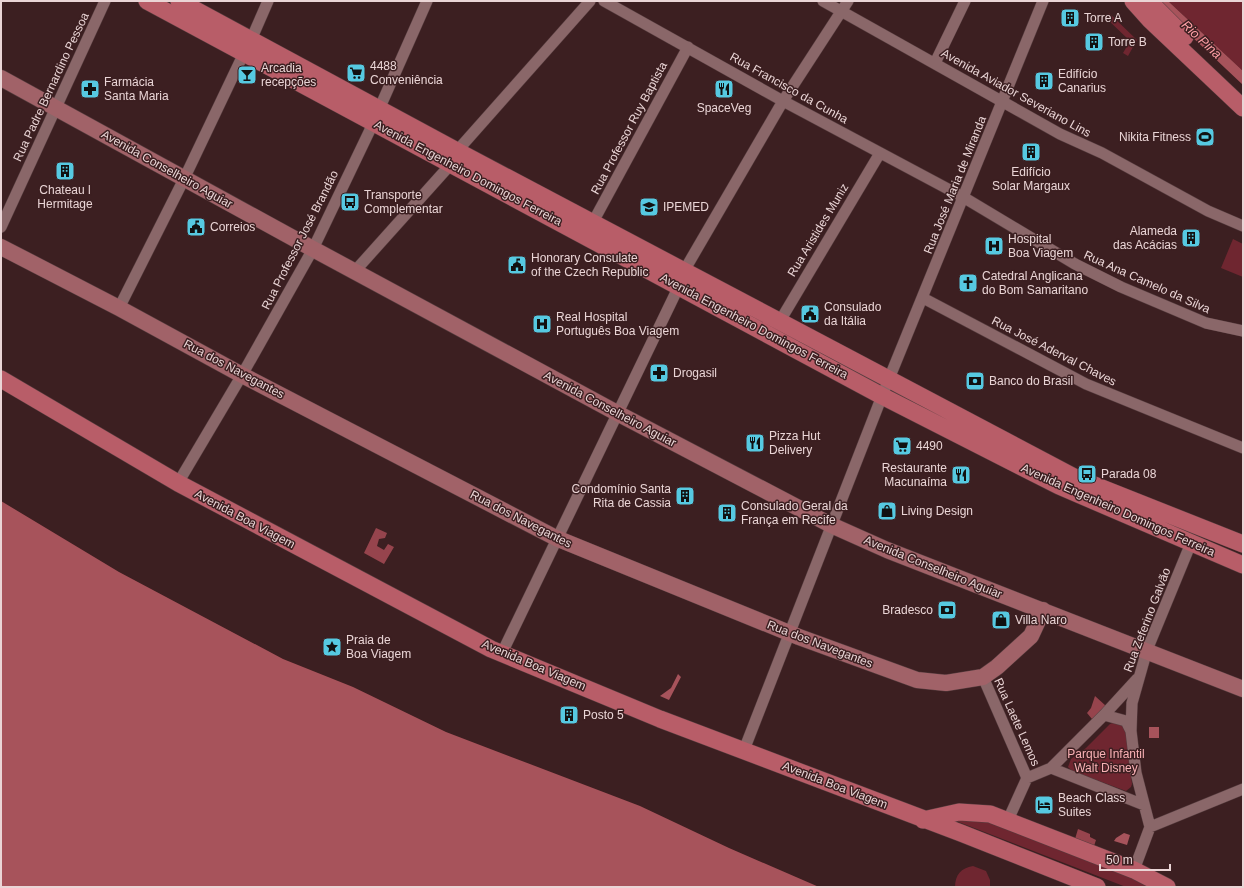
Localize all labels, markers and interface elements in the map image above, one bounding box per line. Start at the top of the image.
building icon: Torre A [1059,7,1081,29]
street label: Rua Padre Bernardino Pessoa [10,10,92,164]
place label: Torre A [1084,11,1122,25]
water label: Rio Pina [1179,17,1225,62]
building icon: Torre B [1083,31,1105,53]
place label: Torre B [1108,35,1147,49]
street label: Avenida Aviador Severiano Lins [939,46,1093,140]
street label: Rua Francisco da Cunha [728,50,851,126]
place label: 4488 Conveniência [370,59,443,87]
street label: Rua Professor Ruy Baptista [588,59,670,197]
place label: Arcadia recepções [261,61,316,89]
supermarket icon: 4488 Conveniência [345,62,367,84]
bar icon: Arcadia recepções [236,64,258,86]
place label: Edifício Canarius [1058,67,1106,95]
building icon: Edifício Canarius [1033,70,1055,92]
place label: Farmácia Santa Maria [104,75,169,103]
pharmacy icon: Farmácia Santa Maria [79,78,101,100]
restaurant icon: SpaceVeg [713,78,735,100]
place label: SpaceVeg [697,101,751,115]
street label: Rua José Maria de Miranda [921,114,989,256]
street label: Avenida Engenheiro Domingos Ferreira [372,117,565,229]
sports icon: Nikita Fitness [1194,126,1216,148]
street label: Avenida Conselheiro Aguiar [99,127,235,211]
place label: Nikita Fitness [1119,130,1191,144]
building icon: Edifício Solar Margaux [1020,141,1042,163]
building icon: Chateau l Hermitage [54,160,76,182]
place label: Edifício Solar Margaux [992,165,1070,193]
street label: Rua Professor José Brandão [259,168,341,312]
street label: Rua Aristides Muniz [785,181,851,279]
place label: Chateau l Hermitage [37,183,93,211]
place label: Transporte Complementar [364,188,443,216]
bus stop icon: Transporte Complementar [339,191,361,213]
school or university icon: IPEMED [638,196,660,218]
place label: IPEMED [663,200,709,214]
public building icon: Correios [185,216,207,238]
place label: Correios [210,220,255,234]
place label: Alameda das Acácias [1113,224,1177,252]
building icon: Alameda das Acácias [1180,227,1202,249]
place label: Hospital Boa Viagem [1008,232,1073,260]
hospital icon: Hospital Boa Viagem [983,235,1005,257]
street label: Rua Ana Camelo da Silva [1082,248,1213,316]
place label: Honorary Consulate of the Czech Republic [531,251,648,279]
public building icon: Honorary Consulate of the Czech Republic [506,254,528,276]
place label: Catedral Anglicana do Bom Samaritano [982,269,1088,297]
street label: Avenida Engenheiro Domingos Ferreira [658,270,851,382]
church icon: Catedral Anglicana do Bom Samaritano [957,272,979,294]
place label: Consulado da Itália [824,300,882,328]
public building icon: Consulado da Itália [799,303,821,325]
place label: Real Hospital Português Boa Viagem [556,310,679,338]
hospital icon: Real Hospital Português Boa Viagem [531,313,553,335]
street label: Rua José Aderval Chaves [989,313,1119,389]
street label: Rua dos Navegantes [181,337,287,401]
pharmacy icon: Drogasil [648,362,670,384]
place label: Drogasil [673,366,717,380]
street label: Avenida Conselheiro Aguiar [541,368,679,450]
bank icon: Banco do Brasil [964,370,986,392]
place label: Banco do Brasil [989,374,1073,388]
place label: Pizza Hut Delivery [769,429,821,457]
restaurant icon: Pizza Hut Delivery [744,432,766,454]
supermarket icon: 4490 [891,435,913,457]
place label: 4490 [916,439,943,453]
place label: Restaurante Macunaíma [882,461,947,489]
street label: Avenida Engenheiro Domingos Ferreira [1019,461,1217,559]
bus stop icon: Parada 08 [1076,463,1098,485]
restaurant icon: Restaurante Macunaíma [950,464,972,486]
place label: Parada 08 [1101,467,1157,481]
place label: Condomínio Santa Rita de Cassia [572,482,671,510]
building icon: Condomínio Santa Rita de Cassia [674,485,696,507]
street label: Avenida Boa Viagem [192,487,298,551]
street label: Rua dos Navegantes [468,487,574,551]
place label: Consulado Geral da França em Recife [741,499,848,527]
shop icon: Living Design [876,500,898,522]
building icon: Consulado Geral da França em Recife [716,502,738,524]
place label: Living Design [901,504,973,518]
street label: Avenida Conselheiro Aguiar [862,533,1004,601]
street label: Rua Zeferino Galvão [1121,566,1173,674]
bank icon: Bradesco [936,599,958,621]
place label: Bradesco [882,603,933,617]
shop icon: Villa Naro [990,609,1012,631]
place label: Villa Naro [1015,613,1067,627]
street label: Rua dos Navegantes [765,617,875,671]
place label: Praia de Boa Viagem [346,633,411,661]
place icon: Praia de Boa Viagem [321,636,343,658]
street label: Avenida Boa Viagem [480,637,588,693]
street label: Rua Laete Lemos [991,676,1043,768]
building icon: Posto 5 [558,704,580,726]
place label: Posto 5 [583,708,624,722]
park label: Parque Infantil Walt Disney [1067,747,1145,775]
street label: Avenida Boa Viagem [780,758,890,812]
place label: Beach Class Suites [1058,791,1125,819]
hotel icon: Beach Class Suites [1033,794,1055,816]
scale bar [1100,846,1170,872]
text: 50 m [1106,853,1133,867]

